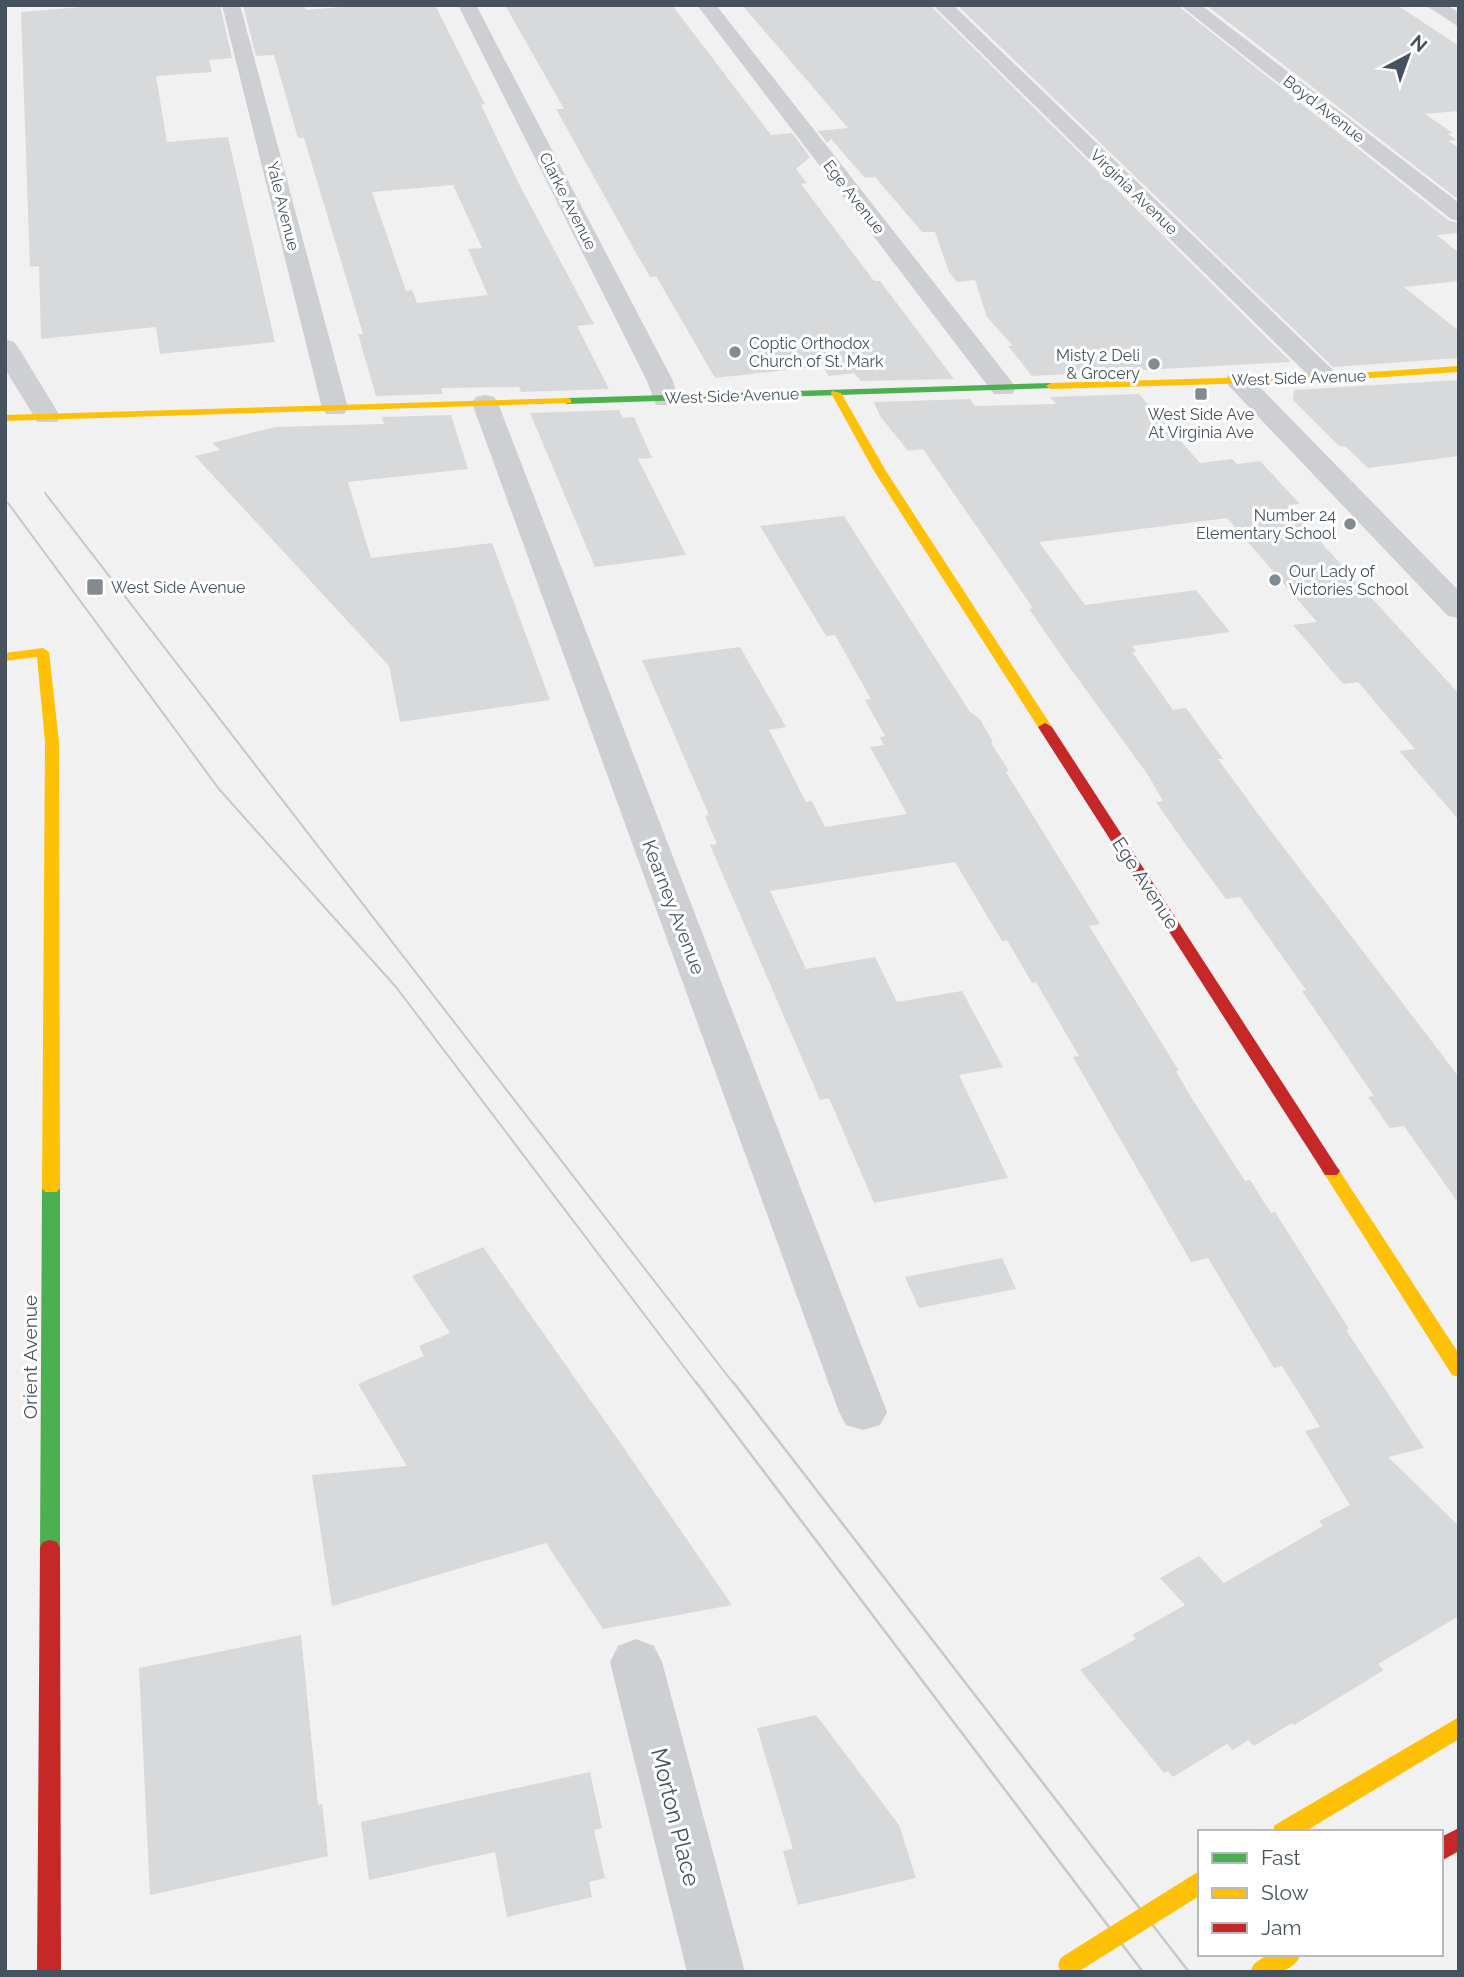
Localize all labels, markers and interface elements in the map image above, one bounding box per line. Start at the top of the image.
north arrow [1373,21,1443,91]
text: N [1406,30,1432,56]
street label: Boyd Avenue [1280,71,1368,147]
street label: Virginia Avenue [1086,145,1182,239]
street label: Clarke Avenue [535,149,601,253]
street label: Ege Avenue [819,156,889,238]
street label: Yale Avenue [263,159,303,253]
place label: Coptic Orthodox Church of St. Mark [749,334,884,371]
marker: Coptic Orthodox Church of St. Mark [727,344,743,360]
place label: Misty 2 Deli & Grocery [1056,346,1140,383]
marker: Misty 2 Deli & Grocery [1146,356,1162,372]
street label: West Side Avenue [1231,366,1367,390]
street label: West Side Avenue [664,384,800,408]
marker: West Side Ave At Virginia Ave [1193,386,1209,402]
place label: West Side Ave At Virginia Ave [1148,405,1254,442]
place label: Number 24 Elementary School [1196,506,1337,543]
marker: Number 24 Elementary School [1342,516,1358,532]
place label: Our Lady of Victories School [1289,562,1409,599]
marker: Our Lady of Victories School [1267,572,1283,588]
marker: West Side Avenue [85,577,105,597]
place label: West Side Avenue [111,578,246,597]
street label: Ege Avenue [1108,833,1184,933]
street label: Kearney Avenue [638,837,710,977]
street label: Orient Avenue [19,1295,41,1419]
street label: Morton Place [646,1745,706,1889]
legend [1198,1830,1443,1956]
text: Fast [1261,1845,1301,1870]
text: Slow [1261,1880,1309,1905]
text: Jam [1261,1915,1302,1940]

